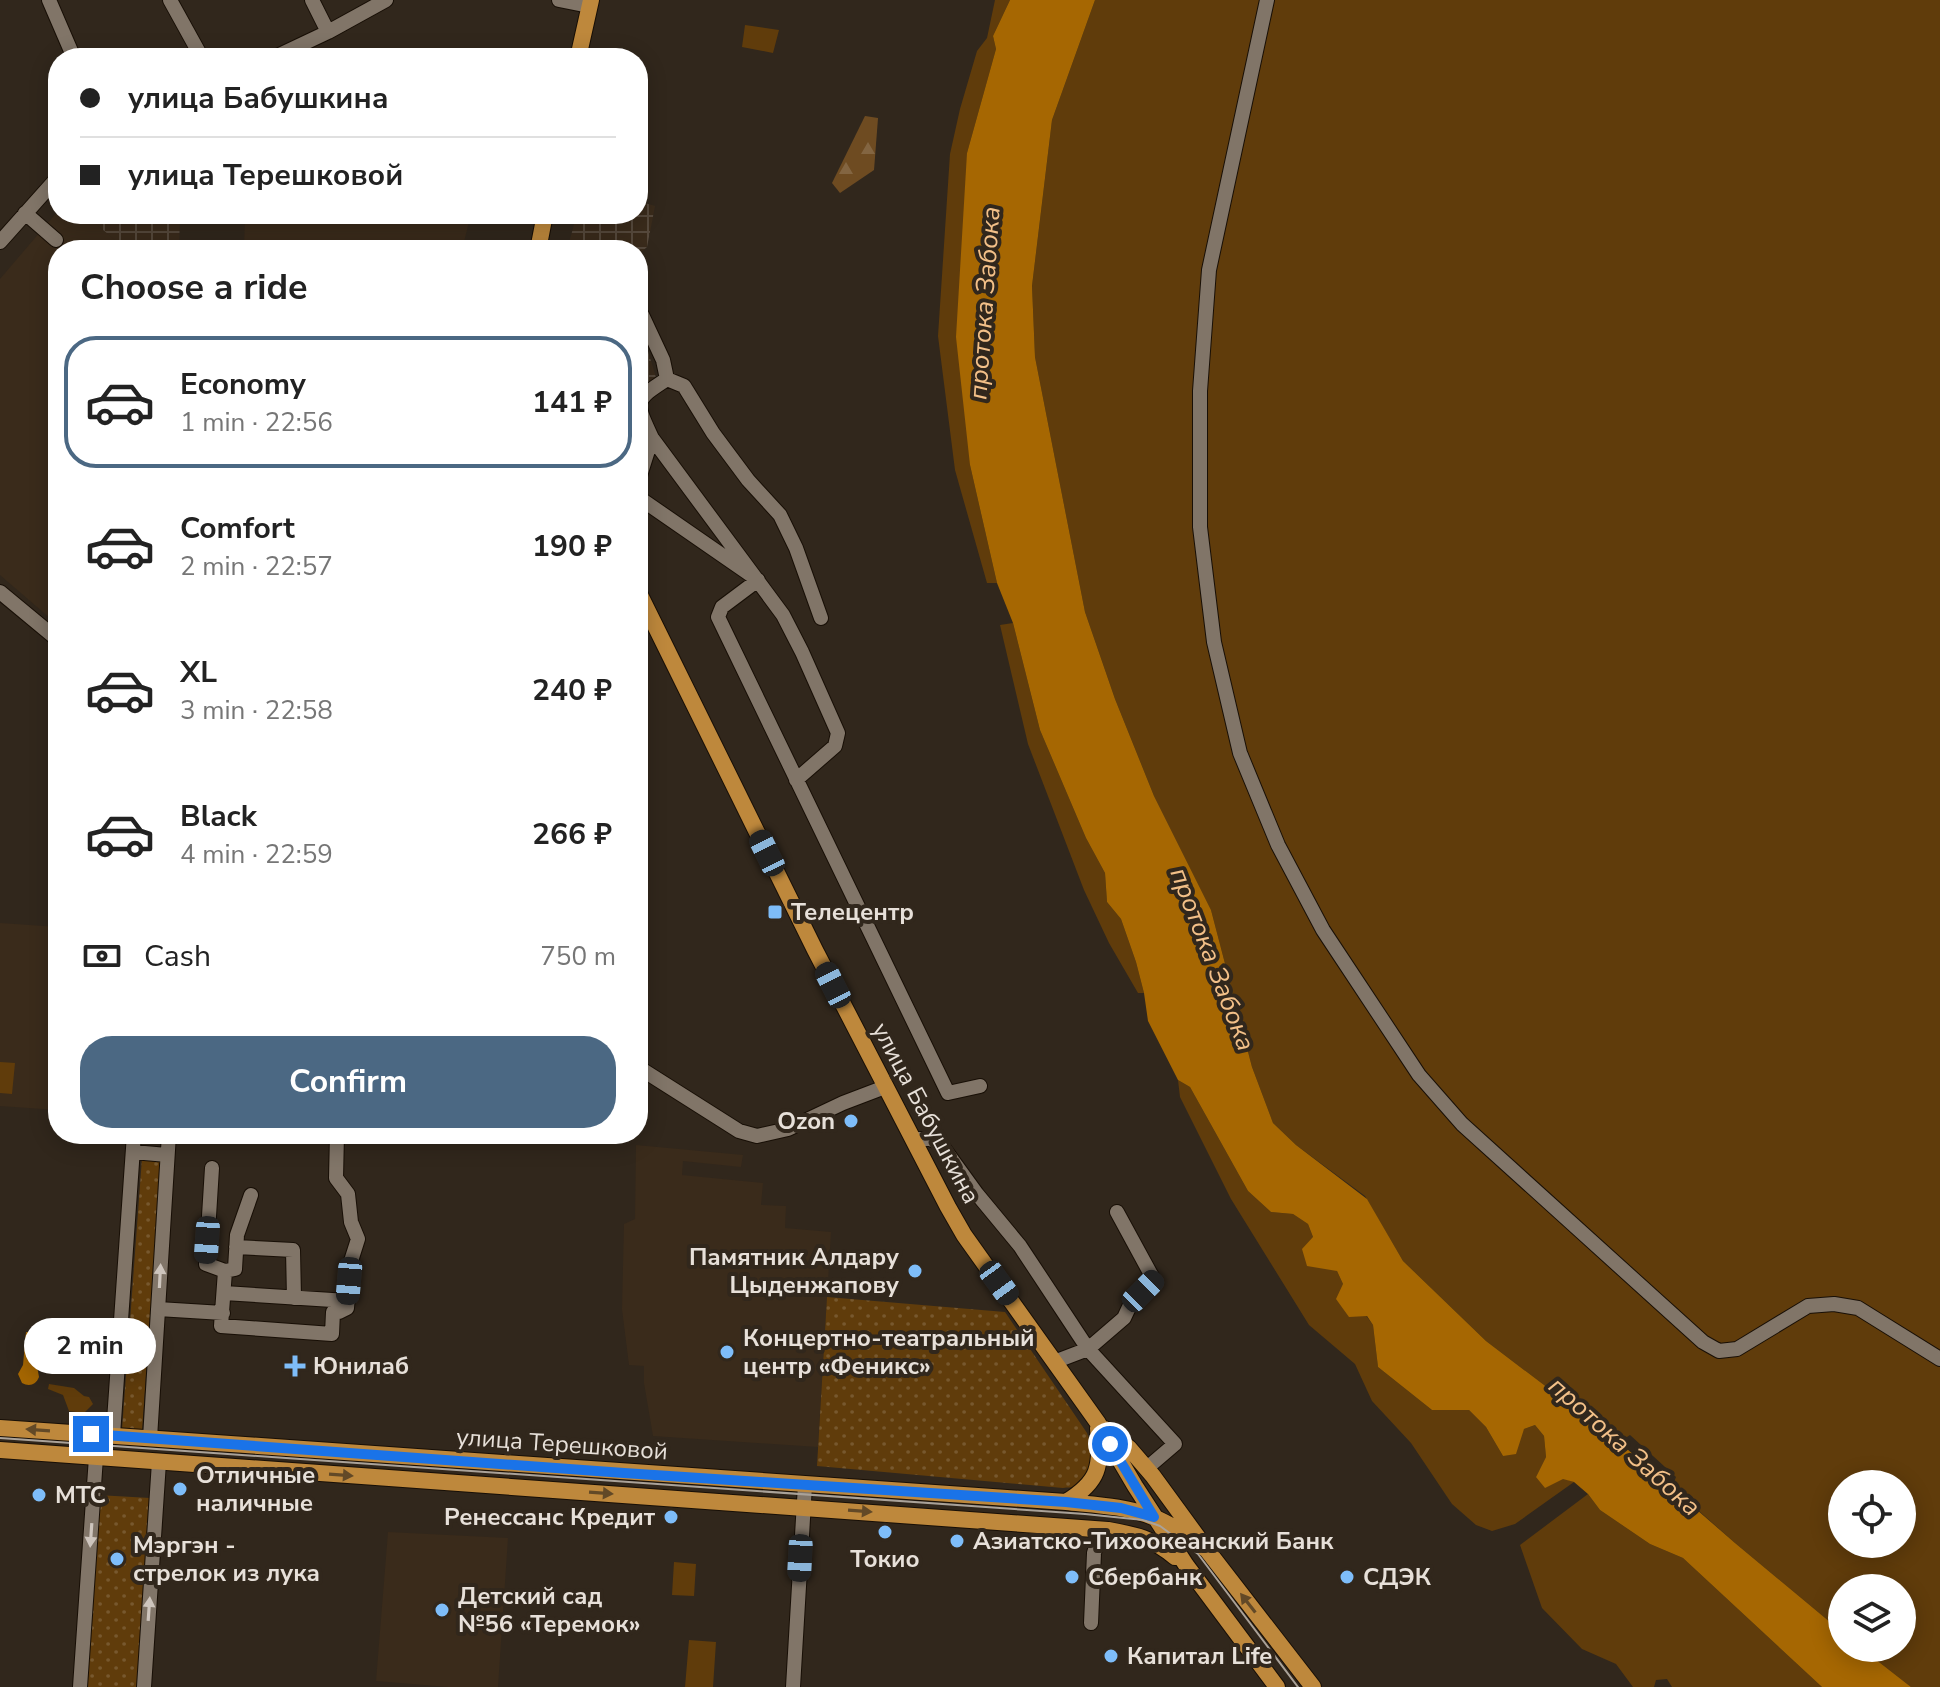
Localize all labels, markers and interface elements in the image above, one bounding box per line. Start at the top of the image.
text: улица Бабушкина [128,78,389,119]
text: улица Терешковой [128,155,403,196]
water label: протока Забока [960,205,1009,401]
text: Choose a ride [80,263,308,312]
text: Economy [180,364,306,405]
icon: car [84,366,156,438]
text: 141 ₽ [532,382,612,423]
text: 1 min · 22:56 [180,405,333,440]
text: Comfort [180,508,295,549]
icon: car [84,510,156,582]
text: 190 ₽ [532,526,612,567]
text: 2 min · 22:57 [180,549,333,584]
text: XL [180,652,217,693]
icon: car [84,654,156,726]
text: 240 ₽ [532,670,612,711]
text: 3 min · 22:58 [180,693,333,728]
text: Black [180,796,257,837]
icon: car [84,798,156,870]
text: 266 ₽ [532,814,612,855]
car [746,826,788,880]
text: 4 min · 22:59 [180,837,333,872]
water label: протока Забока [1161,862,1264,1056]
place label: Телецентр [791,896,914,928]
marker: Телецентр [766,903,784,921]
icon: cash [80,934,124,978]
text: Cash [144,936,211,977]
text: 750 m [540,939,616,974]
car [811,958,855,1012]
street label: улица Бабушкина [865,1017,987,1209]
button: Confirm [80,1036,616,1128]
place label: Ozon [777,1105,835,1137]
marker: Ozon [842,1112,860,1130]
car [193,1215,221,1265]
place label: Памятник Алдару Цыденжапову [689,1241,899,1301]
car [335,1256,363,1306]
car [975,1257,1023,1309]
marker: Памятник Алдару Цыденжапову [906,1262,924,1280]
one-way arrow [153,1263,166,1288]
car [1118,1266,1168,1316]
callout: 2 min [25,1318,157,1374]
place label: Концертно-театральный центр «Феникс» [743,1322,1035,1382]
text: 2 min [56,1328,124,1363]
marker: Концертно-театральный центр «Феникс» [718,1343,736,1361]
place label: Юнилаб [313,1350,409,1382]
marker: Юнилаб [284,1355,306,1377]
water label: протока Забока [1541,1369,1708,1524]
route end [73,1416,109,1452]
street label: улица Терешковой [455,1421,669,1467]
one-way arrow [26,1423,51,1436]
route start [1092,1426,1128,1462]
place label: Отличные наличные [196,1459,315,1519]
one-way arrow [329,1469,354,1482]
map controls [1828,1470,1916,1662]
button: locate [1828,1470,1916,1558]
place label: МТС [55,1479,106,1511]
marker: Отличные наличные [171,1480,189,1498]
marker: МТС [30,1486,48,1504]
one-way arrow [589,1487,614,1500]
place label: Ренессанс Кредит [444,1501,656,1533]
one-way arrow [848,1505,873,1518]
marker: Ренессанс Кредит [662,1508,680,1526]
one-way arrow [84,1523,97,1548]
marker: Токио [876,1523,894,1541]
place label: Азиатско-Тихоокеанский Банк [973,1525,1334,1557]
place label: Мэргэн - стрелок из лука [133,1529,320,1589]
marker: Азиатско-Тихоокеанский Банк [948,1532,966,1550]
car [787,1533,813,1583]
place label: Токио [850,1543,920,1575]
marker: Мэргэн - стрелок из лука [108,1550,126,1568]
place label: Сбербанк [1088,1561,1203,1593]
place label: СДЭК [1363,1561,1432,1593]
marker: Сбербанк [1063,1568,1081,1586]
marker: СДЭК [1338,1568,1356,1586]
button: layers [1828,1574,1916,1662]
place label: Детский сад №56 «Теремок» [458,1580,641,1640]
one-way arrow [1241,1593,1257,1613]
one-way arrow [143,1596,156,1621]
marker: Детский сад №56 «Теремок» [433,1601,451,1619]
place label: Капитал Life [1127,1640,1272,1672]
marker: Капитал Life [1102,1647,1120,1665]

